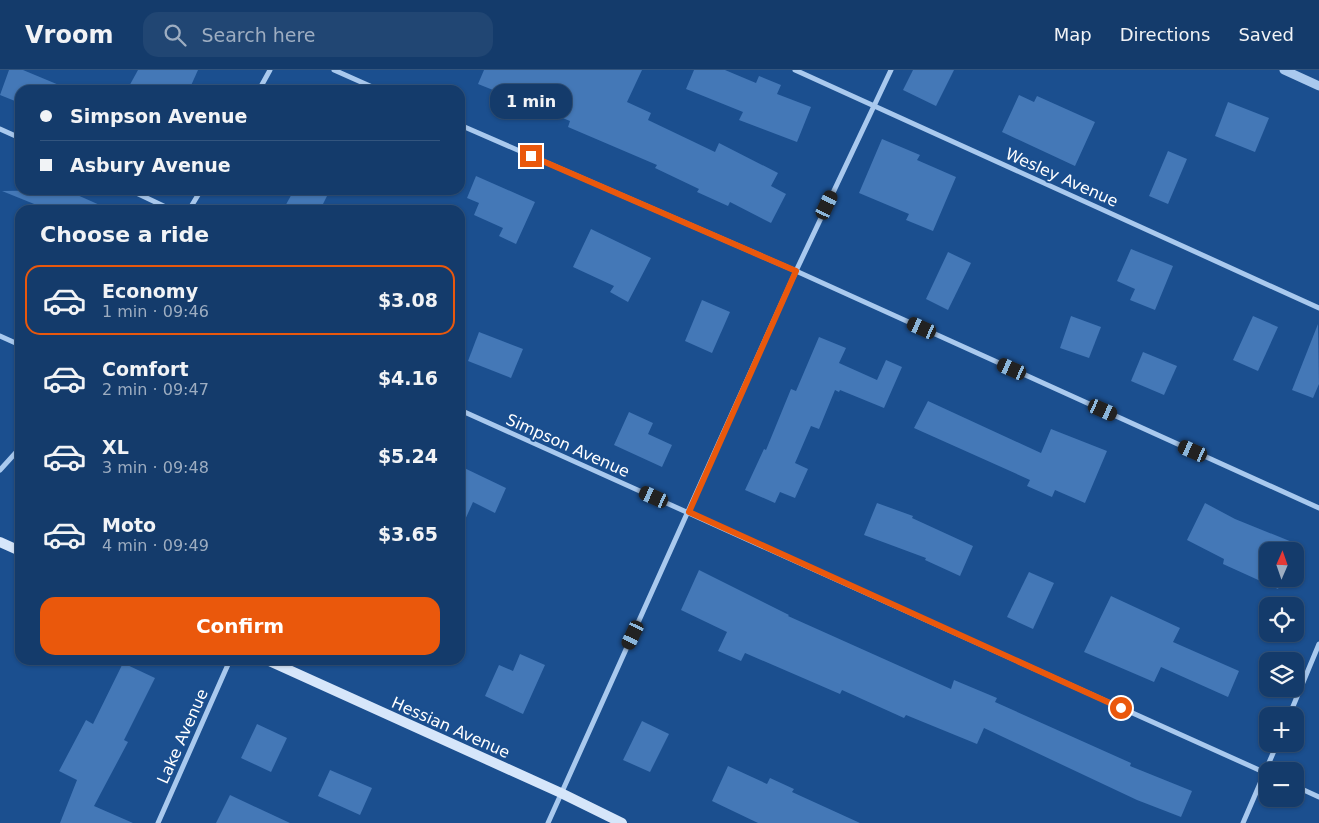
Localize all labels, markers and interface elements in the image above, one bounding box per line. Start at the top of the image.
search box [143,12,493,57]
text: Vroom [25,21,113,49]
icon: search [161,21,189,49]
text: Search here [201,24,316,46]
text: Map [1054,24,1092,45]
text: Directions [1120,24,1210,45]
text: Saved [1238,24,1294,45]
callout: 1 min [490,83,572,118]
text: 1 min [506,92,556,111]
text: Simpson Avenue [70,105,247,127]
street label: Wesley Avenue [1002,144,1121,211]
route end [520,145,542,167]
text: Asbury Avenue [70,154,231,176]
car [813,188,840,222]
text: Choose a ride [40,222,209,247]
icon: car [42,278,87,323]
text: Economy [102,280,198,302]
text: $3.08 [378,289,438,311]
text: 1 min · 09:46 [102,302,209,321]
car [905,315,938,341]
icon: car [42,356,87,401]
car [995,356,1028,382]
text: Comfort [102,358,189,380]
text: $4.16 [378,367,438,389]
text: 2 min · 09:47 [102,380,209,399]
car [1086,397,1119,423]
street label: Simpson Avenue [503,410,632,481]
icon: car [42,434,87,479]
text: XL [102,436,129,458]
car [1176,438,1209,464]
text: $5.24 [378,445,438,467]
text: 3 min · 09:48 [102,458,209,477]
car [637,484,670,510]
icon: car [42,512,87,557]
text: Moto [102,514,156,536]
text: $3.65 [378,523,438,545]
text: 4 min · 09:49 [102,536,209,555]
north arrow [1259,542,1304,588]
map controls [1259,542,1304,807]
button: Confirm [40,597,440,655]
button: locate [1259,597,1304,642]
car [619,618,646,652]
button: layers [1259,652,1304,697]
street label: Lake Avenue [153,686,212,787]
street label: Hessian Avenue [389,693,513,762]
route start [1110,697,1132,719]
button: + [1259,707,1304,752]
button: − [1259,762,1304,807]

